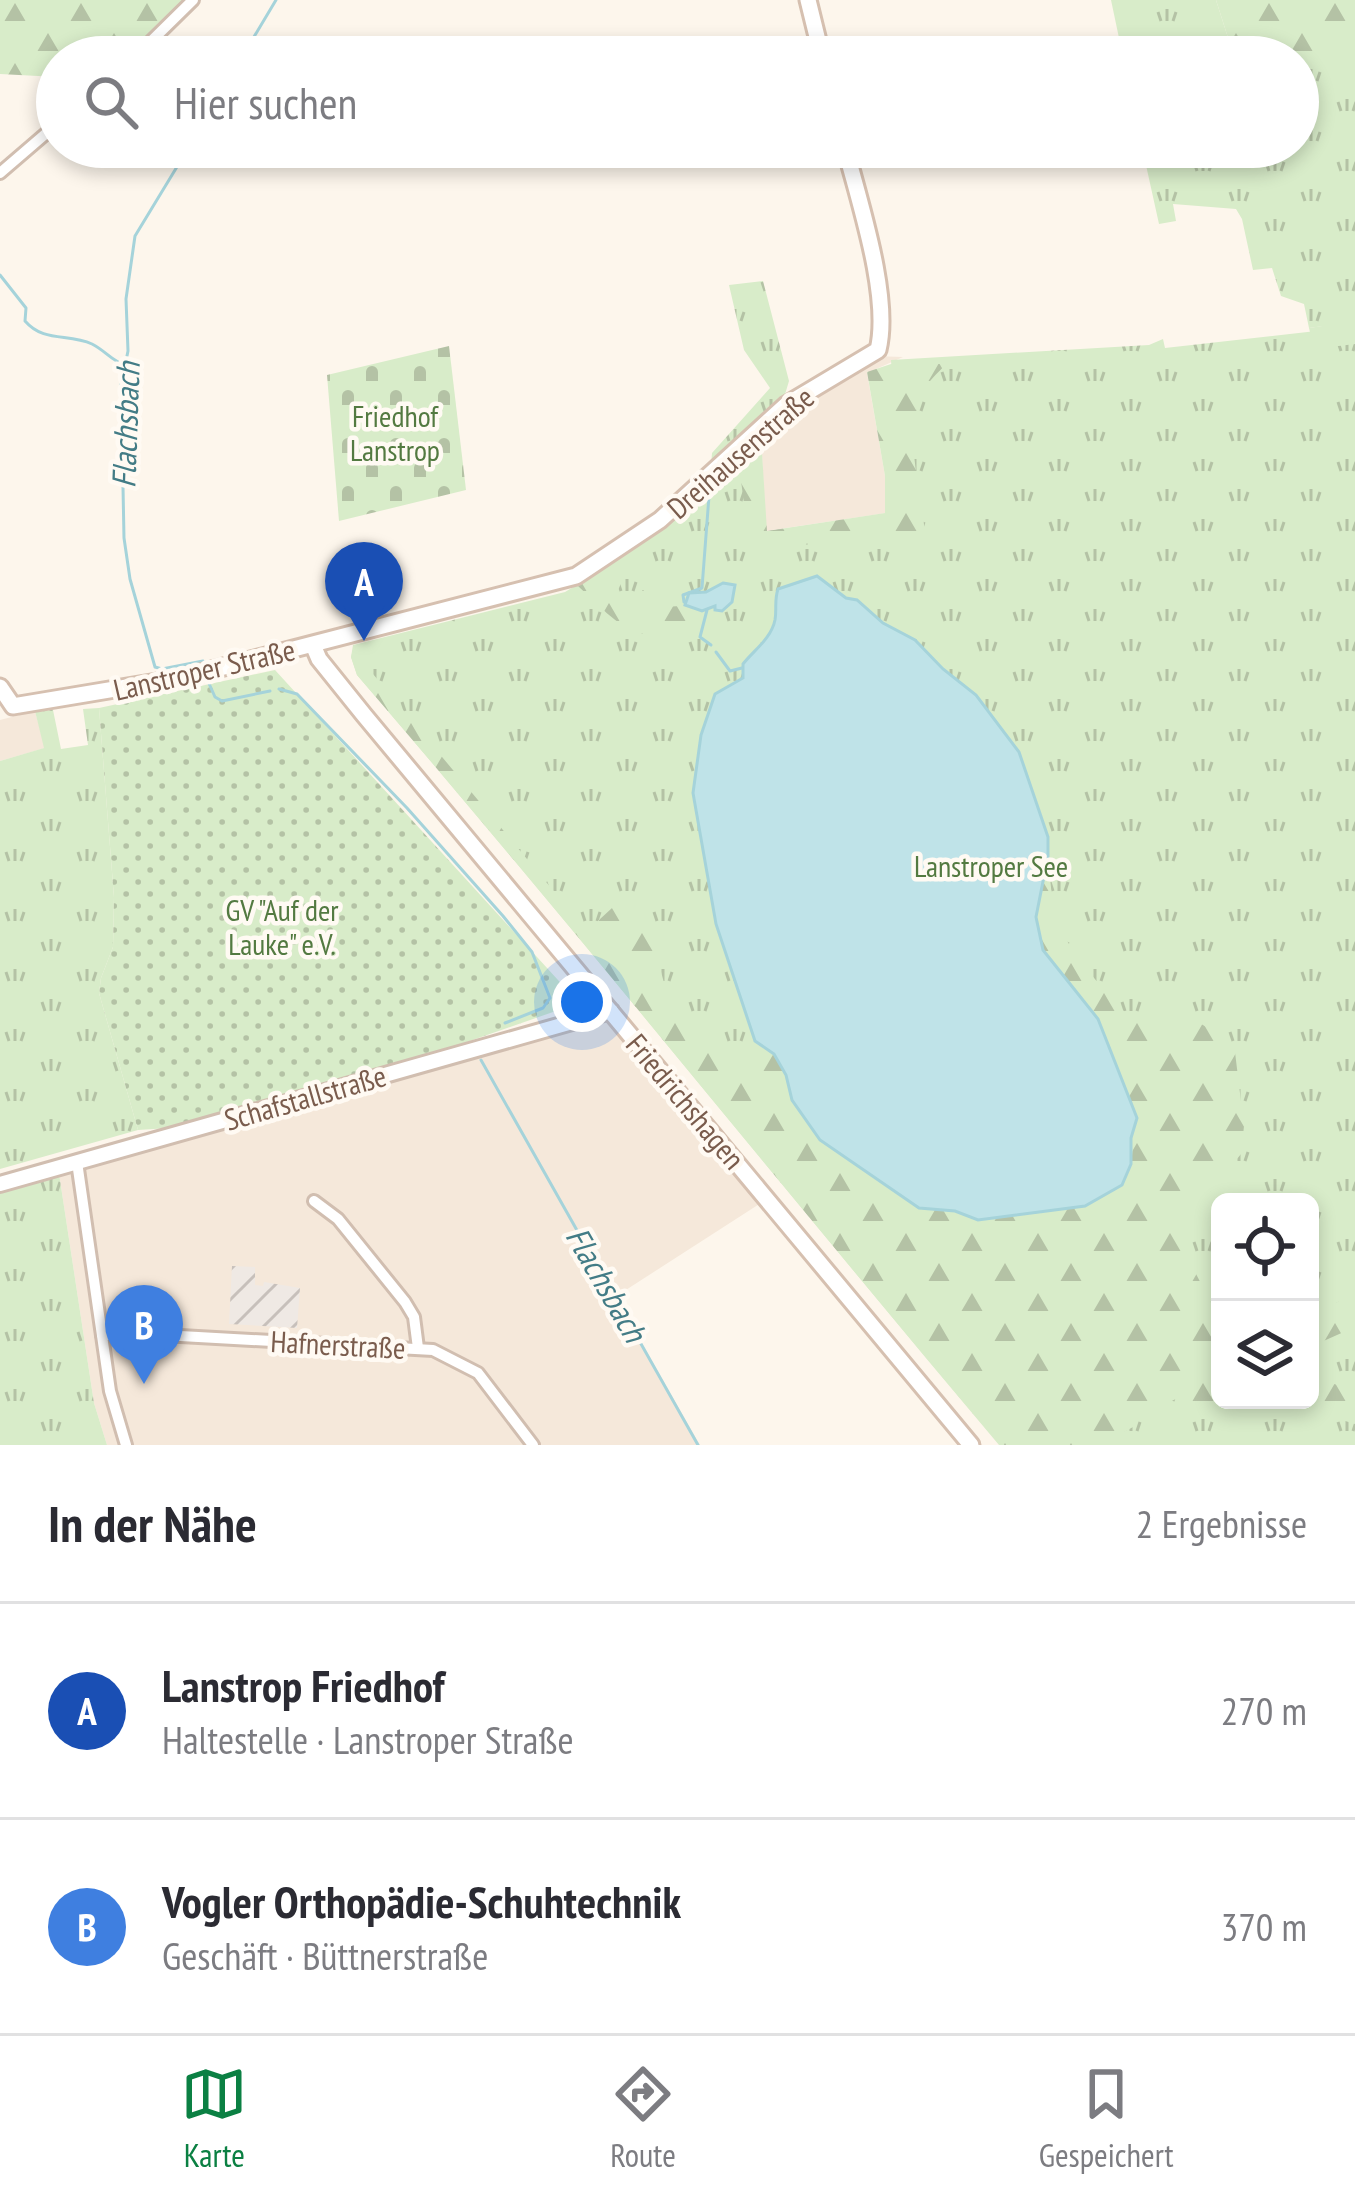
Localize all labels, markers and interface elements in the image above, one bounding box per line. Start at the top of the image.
search box [36,36,1319,168]
icon: search [78,69,144,135]
text: Hier suchen [174,73,357,131]
water label: Flachsbach [101,360,149,489]
street label: Dreihausenstraße [658,377,822,527]
park label: Friedhof Lanstrop [350,396,440,469]
pin: A [325,542,403,641]
street label: Lanstroper Straße [109,629,299,709]
park label: Lanstroper See [914,846,1068,885]
park label: GV "Auf der Lauke" e.V. [225,890,339,963]
your location [552,972,612,1032]
street label: Friedrichshagen [618,1025,754,1177]
street label: Schafstallstraße [220,1055,390,1139]
map controls [1211,1193,1319,1409]
button: locate [1211,1193,1319,1301]
water label: Flachsbach [557,1219,658,1350]
pin: B [105,1285,183,1384]
button: layers [1211,1301,1319,1409]
street label: Hafnerstraße [269,1321,407,1367]
text: In der Nähe [48,1490,257,1556]
text: 2 Ergebnisse [1136,1498,1307,1549]
text: Lanstrop Friedhof [162,1656,445,1714]
text: A [77,1685,97,1736]
text: 270 m [1221,1685,1307,1736]
text: Haltestelle · Lanstroper Straße [162,1714,574,1765]
text: Vogler Orthopädie-Schuhtechnik [162,1872,681,1930]
text: B [77,1901,97,1952]
text: 370 m [1221,1901,1307,1952]
text: Geschäft · Büttnerstraße [162,1930,488,1981]
tab: Karte [181,2061,247,2176]
tab: Route [610,2061,676,2176]
tab: Gespeichert [1039,2061,1174,2176]

